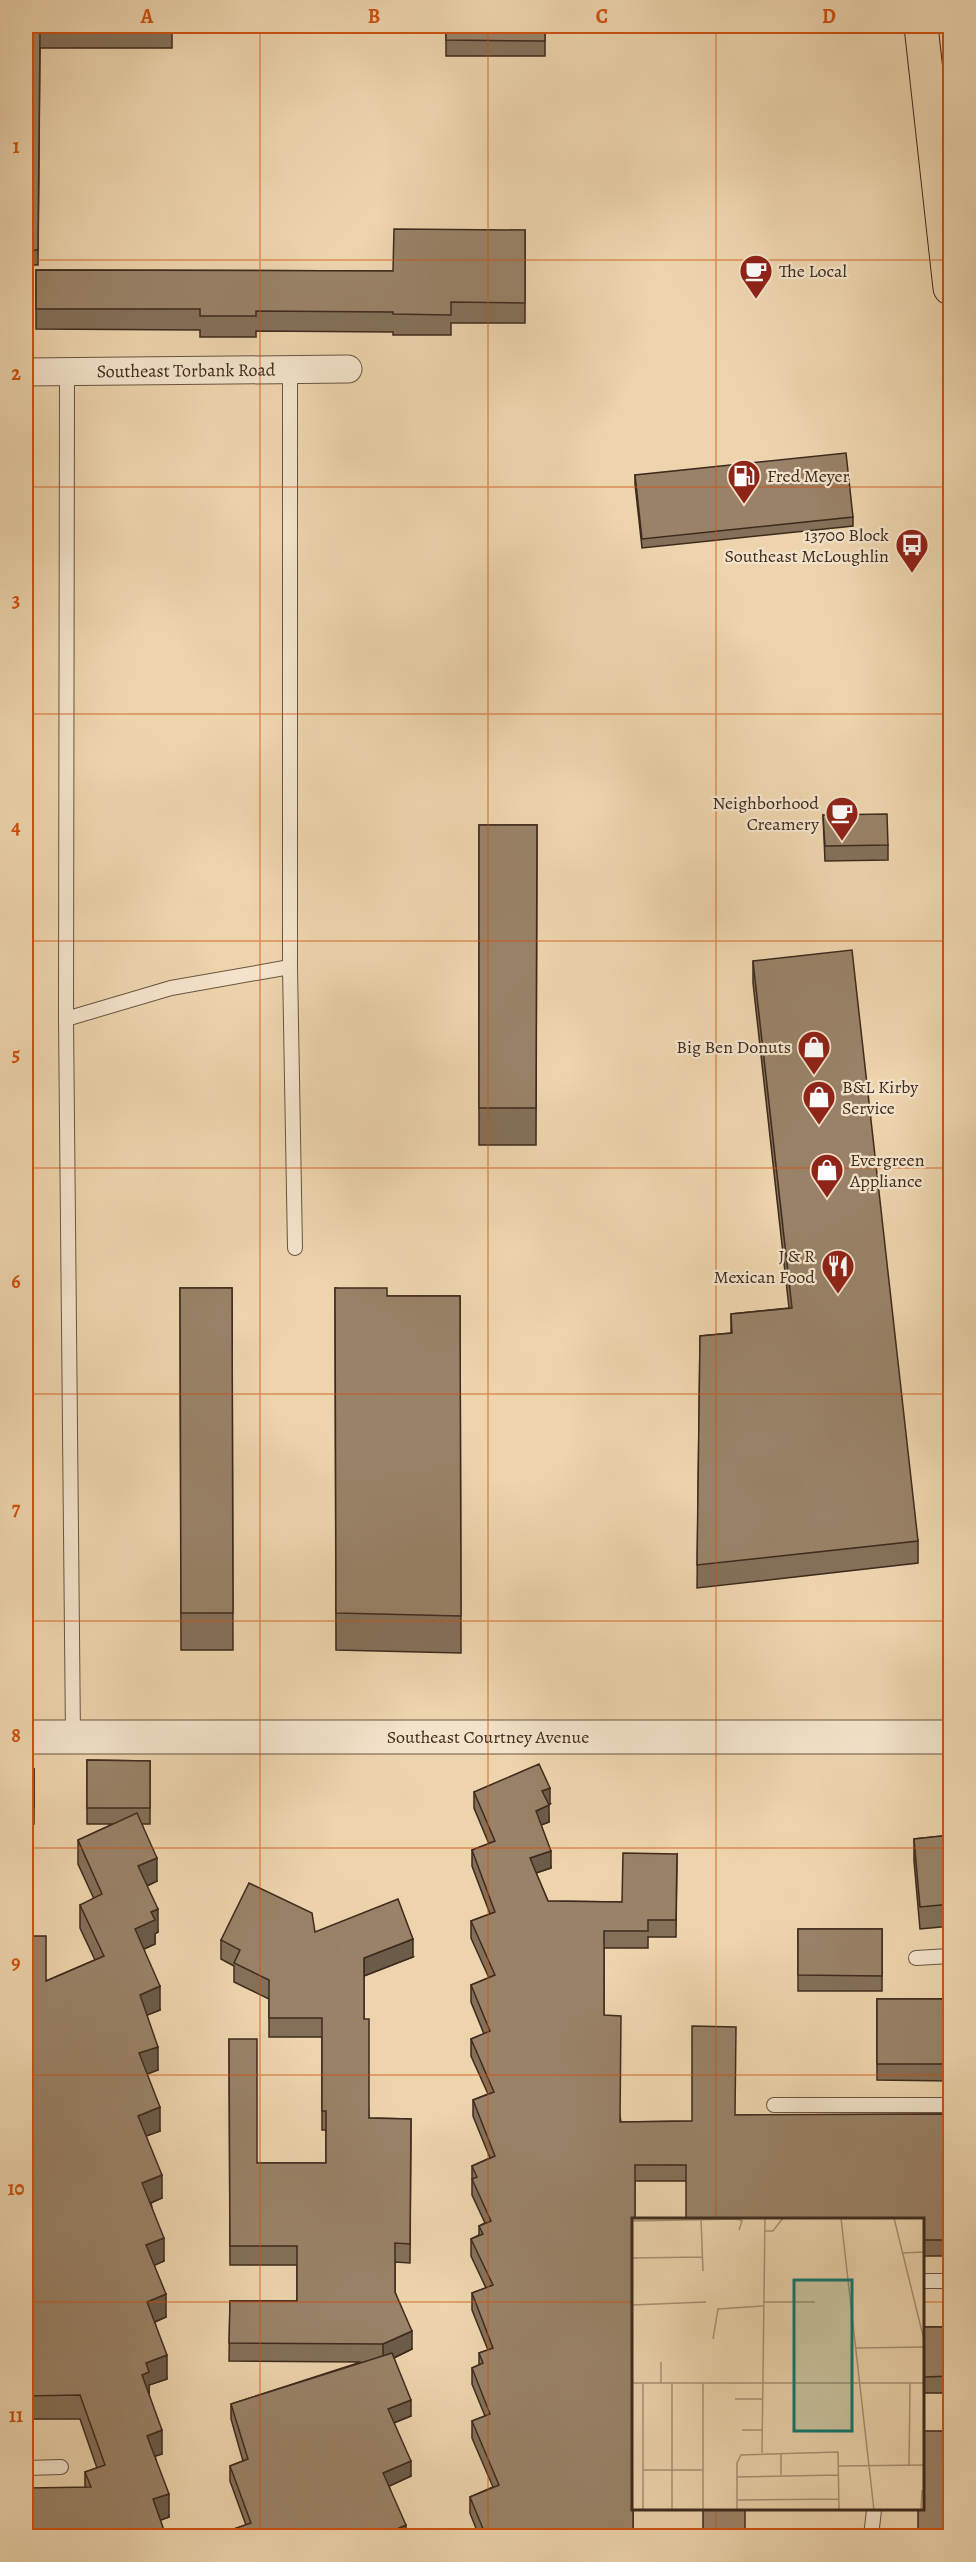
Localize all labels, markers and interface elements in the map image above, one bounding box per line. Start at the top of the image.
text: A [140,3,154,30]
text: B [368,3,380,30]
text: C [596,3,608,30]
text: D [822,3,836,30]
text: 1 [12,133,20,160]
cafe icon: The Local [738,253,774,300]
place label: The Local [779,259,847,283]
street label: Southeast Torbank Road [96,358,276,383]
text: 2 [11,360,21,387]
fuel station icon: Fred Meyer [726,458,762,505]
place label: Fred Meyer [767,464,850,488]
place label: 13700 Block Southeast McLoughlin [725,523,889,568]
bus stop icon: 13700 Block Southeast McLoughlin [894,527,930,574]
text: 3 [12,587,20,614]
place label: Neighborhood Creamery [712,791,820,836]
cafe icon: Neighborhood Creamery [824,795,860,842]
text: 4 [11,814,21,841]
shop icon: Big Ben Donuts [796,1029,832,1076]
place label: Big Ben Donuts [676,1035,791,1059]
text: 5 [12,1041,20,1068]
place label: B&L Kirby Service [842,1075,919,1120]
shop icon: B&L Kirby Service [801,1079,837,1126]
place label: Evergreen Appliance [849,1148,925,1193]
shop icon: Evergreen Appliance [809,1152,845,1199]
place label: J & R Mexican Food [714,1244,815,1289]
restaurant icon: J & R Mexican Food [820,1248,856,1295]
text: 6 [11,1268,21,1295]
text: 7 [12,1495,21,1522]
text: 8 [11,1722,21,1749]
street label: Southeast Courtney Avenue [387,1725,589,1749]
text: 9 [11,1949,21,1976]
text: 10 [7,2175,25,2202]
inset map [632,2218,925,2511]
text: 11 [9,2402,23,2429]

